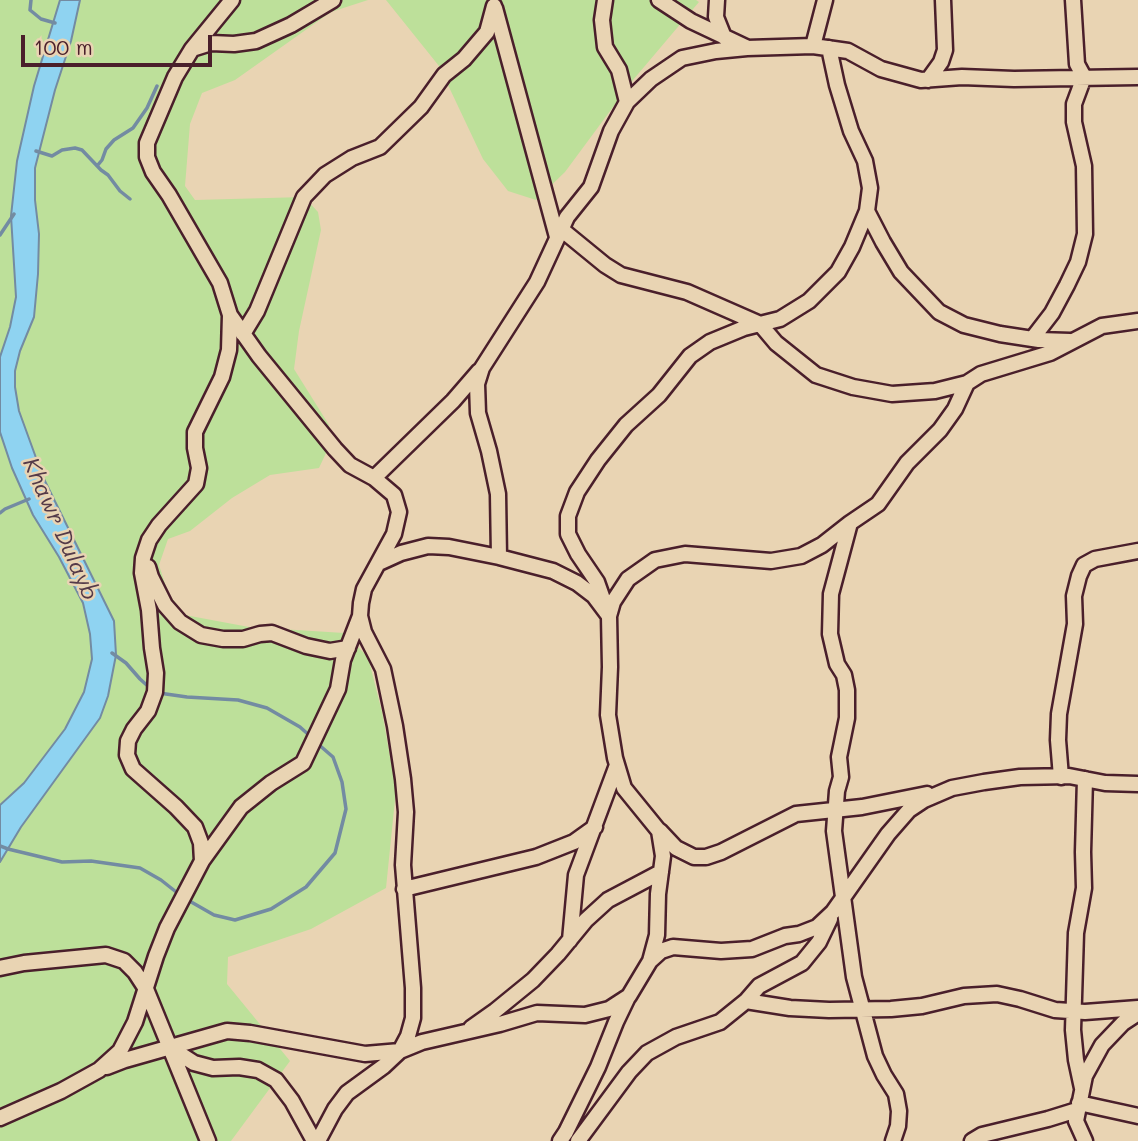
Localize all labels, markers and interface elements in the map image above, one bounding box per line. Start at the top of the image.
scale bar [24,21,215,65]
text: 100 m [34,33,93,60]
water label: Khawr Dulayb [16,453,104,605]

